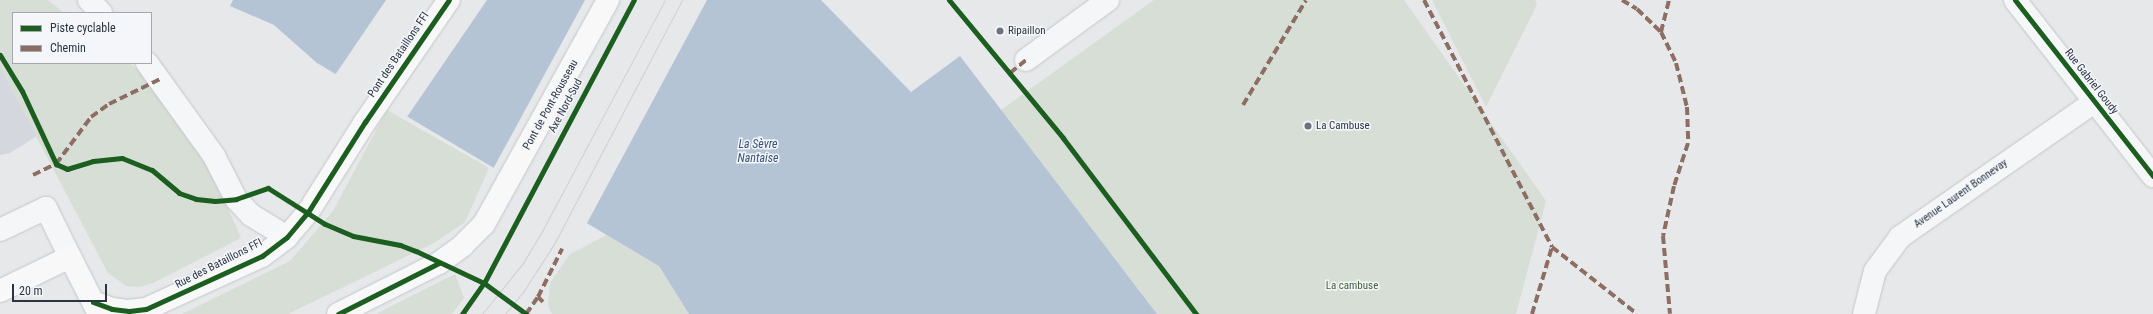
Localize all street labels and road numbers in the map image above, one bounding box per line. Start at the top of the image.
street label: Pont des Bataillons FFI [366,10,432,100]
street label: Rue Gabriel Goudy [2061,47,2121,117]
street label: Pont de Pont-Rousseau [521,58,581,152]
street label: Axe Nord-Sud [546,77,586,135]
street label: Avenue Laurent Bonnevay [1912,157,2010,231]
street label: Rue des Bataillons FFI [173,236,265,292]

